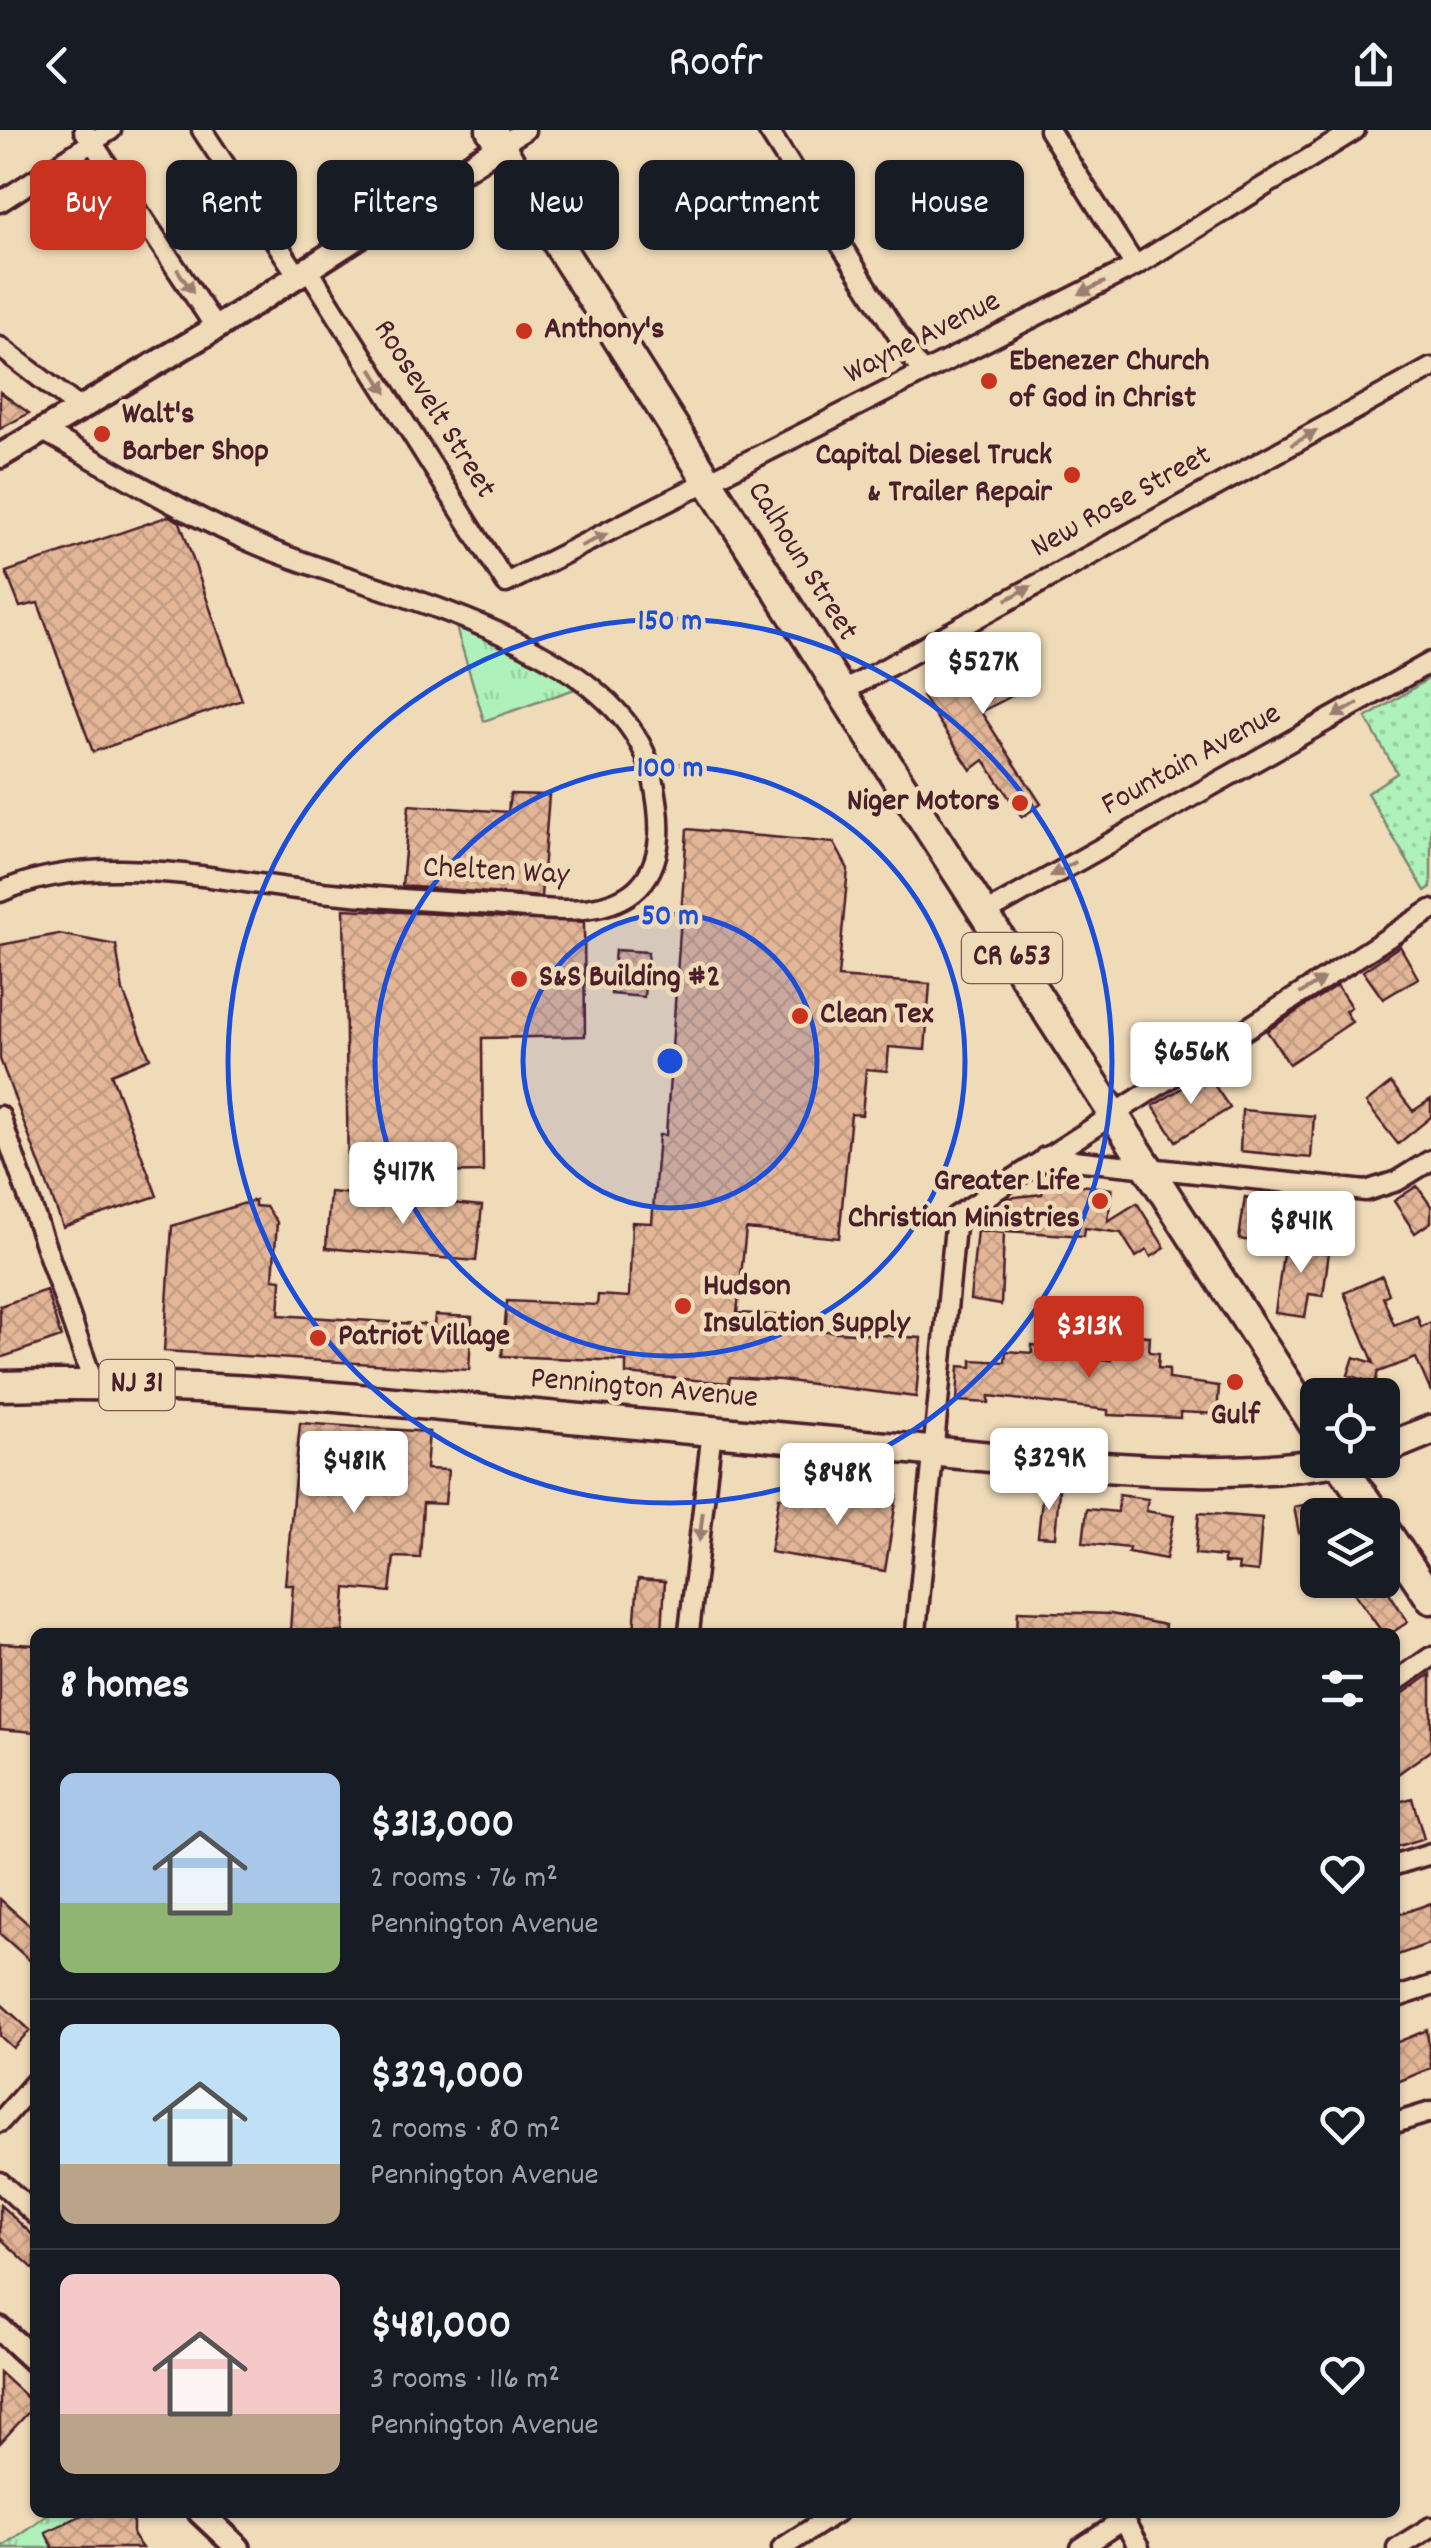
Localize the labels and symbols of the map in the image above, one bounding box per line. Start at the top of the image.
one-way arrow [176,268,194,295]
one-way arrow [1077,279,1106,296]
street label: Wayne Avenue [837,280,1009,398]
place label: Anthony's [544,308,664,354]
street label: Roosevelt Street [360,311,507,509]
marker: Anthony's [513,320,535,342]
place label: Ebenezer Church of God in Christ [1009,340,1209,423]
one-way arrow [370,367,388,395]
marker: Ebenezer Church of God in Christ [978,370,1000,392]
place label: Walt's Barber Shop [122,393,269,476]
marker: Walt's Barber Shop [91,423,113,445]
one-way arrow [1290,429,1319,446]
place label: Capital Diesel Truck & Trailer Repair [815,434,1053,517]
street label: New Rose Street [1023,434,1221,572]
marker: Capital Diesel Truck & Trailer Repair [1061,464,1083,486]
street label: Calhoun Street [734,473,869,651]
one-way arrow [580,532,609,549]
one-way arrow [1005,585,1033,603]
text: 150 m [638,602,702,645]
pin: $527K [913,632,1053,717]
street label: Fountain Avenue [1094,693,1290,829]
one-way arrow [1332,700,1360,718]
text: 100 m [637,749,703,792]
place label: Niger Motors [847,780,1000,826]
marker: Niger Motors [1009,792,1031,814]
street label: Chelten Way [422,846,571,900]
one-way arrow [1048,860,1077,877]
text: 50 m [641,897,699,940]
road number: CR 653 [962,933,1062,983]
place label: S&S Building #2 [539,956,720,1002]
marker: S&S Building #2 [508,968,530,990]
one-way arrow [1299,977,1326,996]
place label: Clean Tex [820,993,934,1039]
marker: Clean Tex [789,1005,811,1027]
pin: $656K [1121,1022,1261,1107]
centre of rings [652,1043,688,1079]
pin: $417K [333,1142,473,1227]
place label: Greater Life Christian Ministries [848,1160,1080,1243]
marker: Greater Life Christian Ministries [1089,1190,1111,1212]
pin: $841K [1231,1191,1371,1276]
place label: Hudson Insulation Supply [703,1265,911,1348]
marker: Hudson Insulation Supply [672,1295,694,1317]
pin: $313K [1019,1296,1159,1381]
place label: Patriot Village [338,1315,510,1361]
marker: Patriot Village [307,1327,329,1349]
street label: Pennington Avenue [528,1357,760,1423]
road number: NJ 31 [100,1360,174,1410]
marker: Gulf [1224,1371,1246,1393]
place label: Gulf [1211,1394,1261,1440]
pin: $329K [979,1428,1119,1513]
pin: $481K [284,1431,424,1516]
pin: $848K [767,1443,907,1528]
one-way arrow [693,1512,709,1544]

